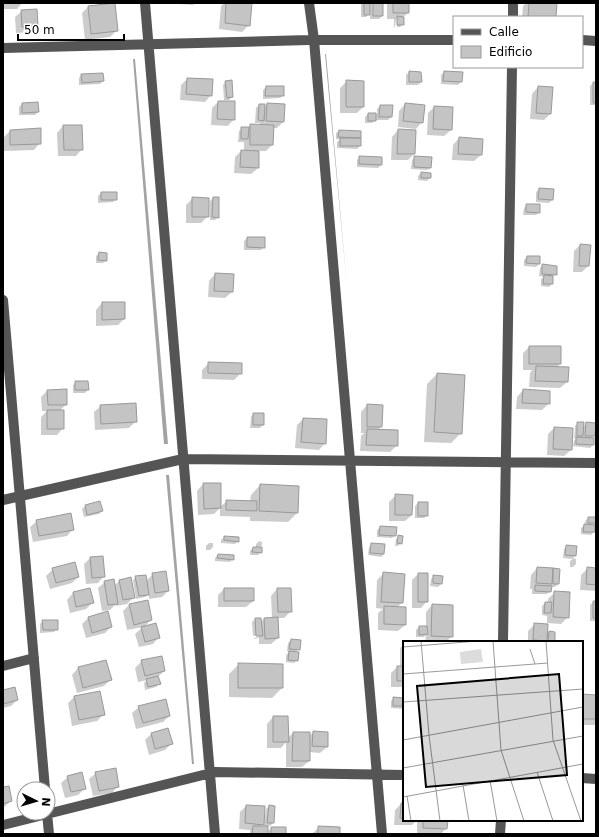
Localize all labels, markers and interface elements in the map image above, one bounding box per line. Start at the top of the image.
scale bar [18,16,124,42]
legend [453,16,583,68]
text: 50 m [24,23,55,37]
text: Calle [489,25,519,39]
text: Edificio [489,45,532,59]
inset map [403,641,583,821]
north arrow [16,781,56,821]
text: N [39,797,52,807]

